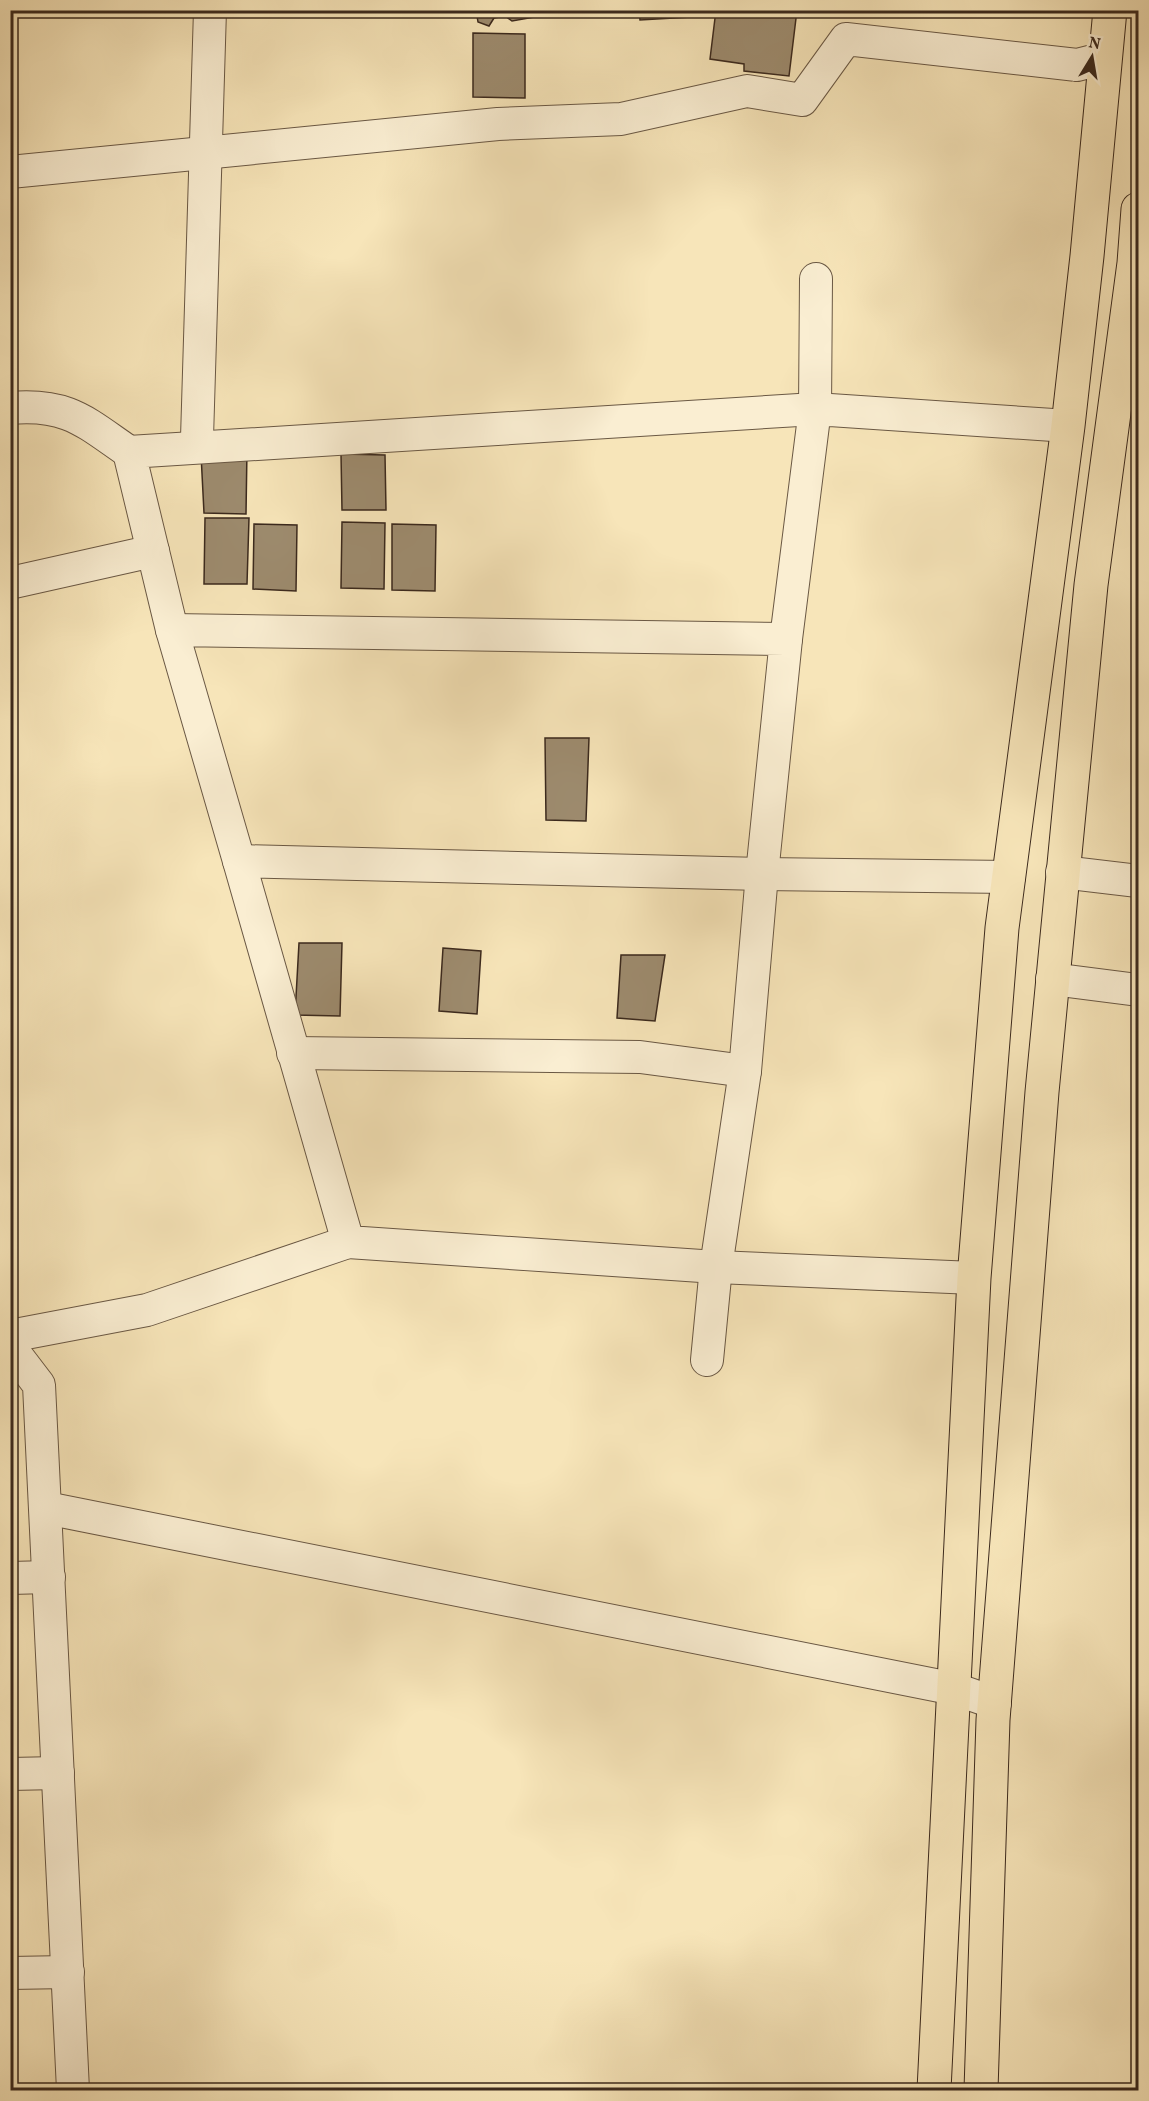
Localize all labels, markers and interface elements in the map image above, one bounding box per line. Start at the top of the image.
north arrow [1062,27,1122,87]
text: N [1087,32,1103,56]

